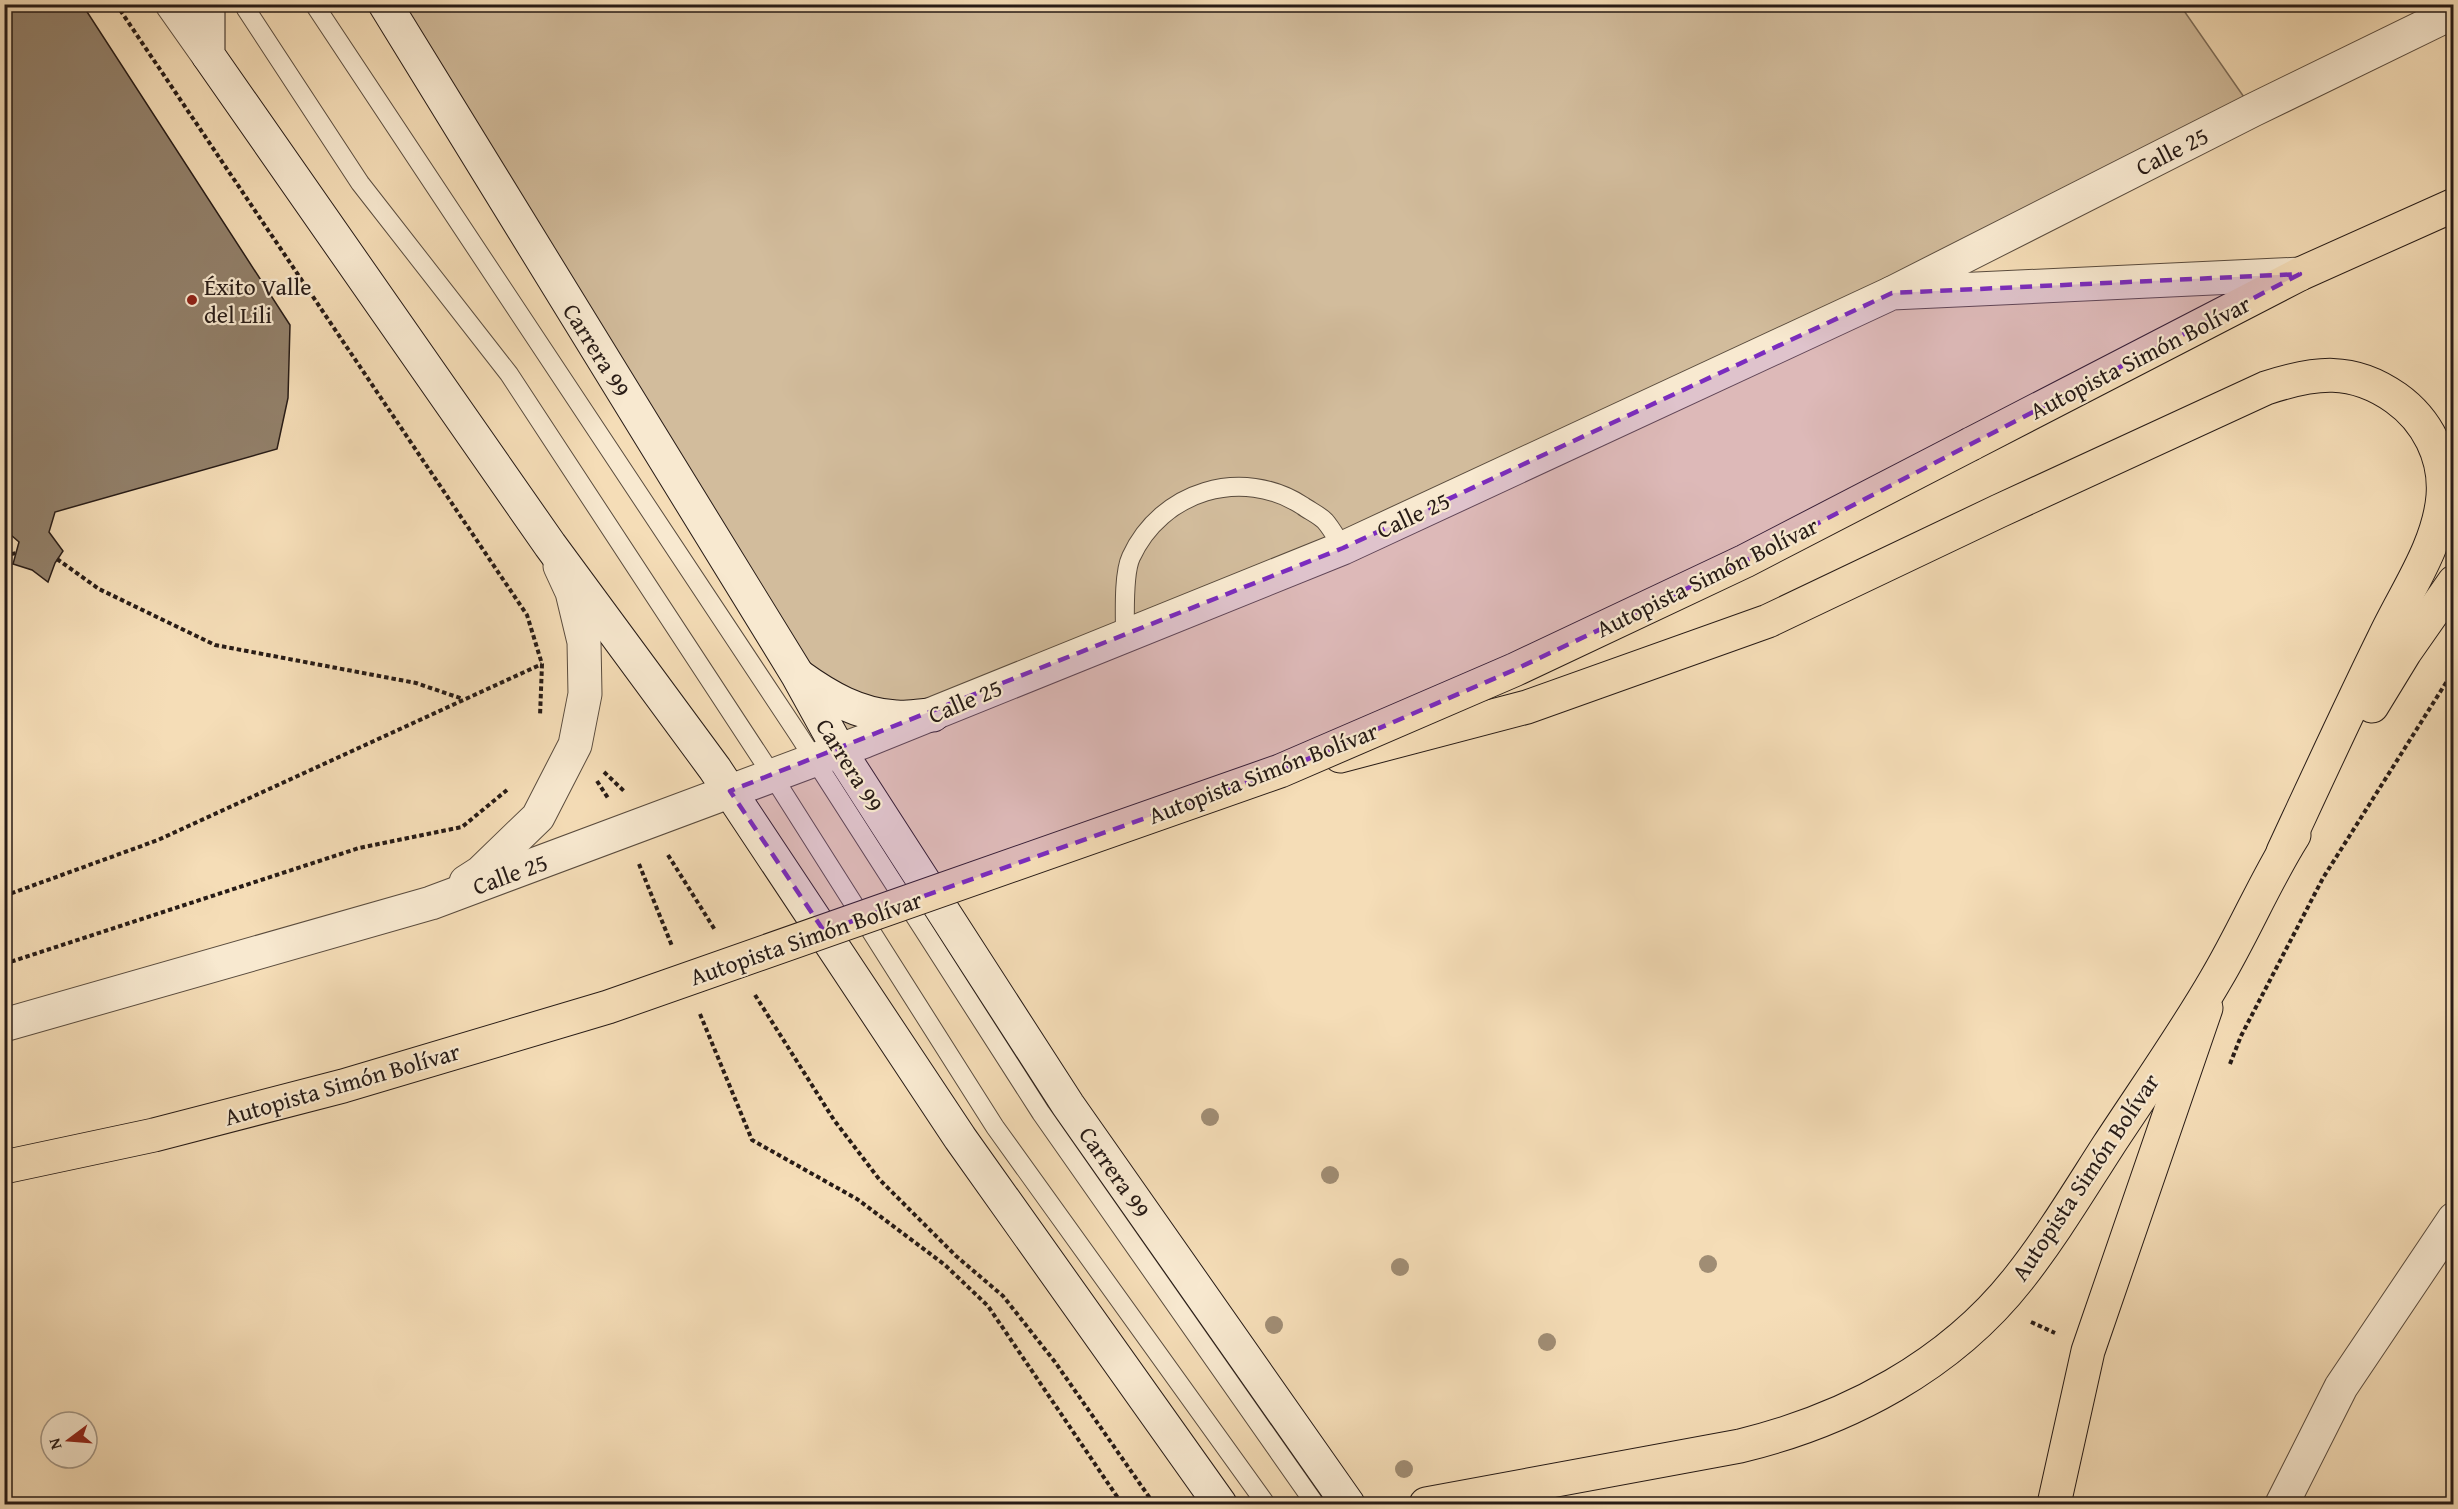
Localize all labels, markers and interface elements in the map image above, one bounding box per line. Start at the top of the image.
street label: Calle 25 [2130,118,2214,184]
place label: Éxito Valle del Lili [204,269,311,332]
street label: Autopista Simón Bolívar [2023,286,2257,428]
marker: Éxito Valle del Lili [185,293,199,307]
street label: Carrera 99 [554,296,640,404]
street label: Calle 25 [1370,483,1456,547]
street label: Autopista Simón Bolívar [1590,508,1824,646]
street label: Calle 25 [922,670,1008,732]
street label: Carrera 99 [807,711,893,819]
street label: Autopista Simón Bolívar [1143,713,1383,833]
street label: Calle 25 [468,844,552,904]
street label: Autopista Simón Bolívar [685,882,927,994]
street label: Autopista Simón Bolívar [220,1034,464,1134]
street label: Autopista Simón Bolívar [2002,1066,2168,1288]
street label: Carrera 99 [1071,1119,1159,1225]
north arrow [39,1410,99,1470]
text: N [41,1435,68,1453]

